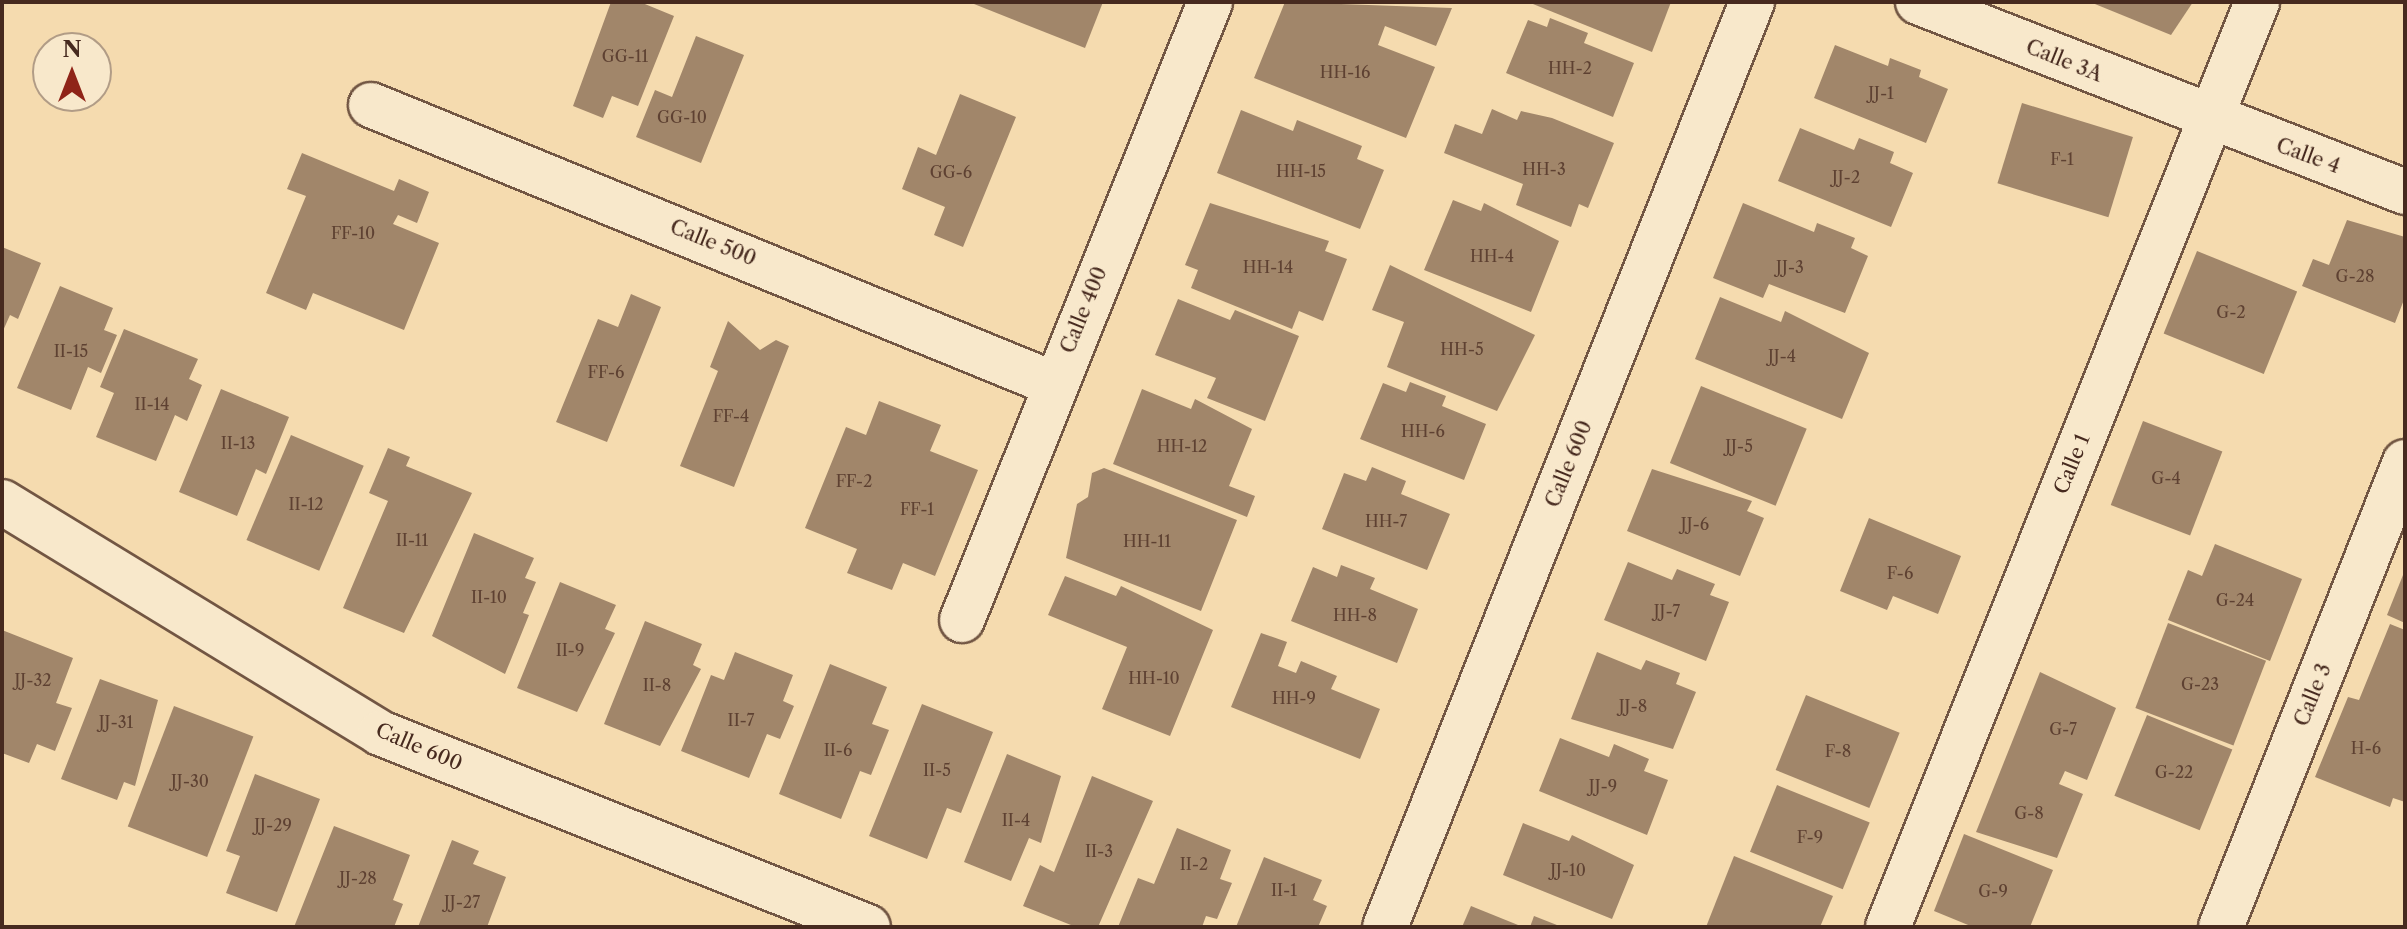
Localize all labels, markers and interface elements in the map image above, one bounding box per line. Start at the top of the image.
north arrow [32,32,112,112]
street label: Calle 3A [2022,35,2106,87]
text: N [62,36,82,63]
house number: GG-11 [602,46,648,66]
house number: HH-2 [1548,58,1592,78]
house number: HH-16 [1320,62,1370,82]
house number: JJ-1 [1868,83,1894,103]
house number: GG-10 [657,107,707,127]
street label: Calle 4 [2273,133,2343,179]
house number: F-1 [2050,149,2074,169]
house number: HH-3 [1522,159,1566,179]
house number: HH-15 [1276,161,1326,181]
house number: GG-6 [930,162,972,182]
house number: JJ-2 [1832,167,1860,187]
street label: Calle 500 [667,215,759,271]
house number: FF-10 [331,223,375,243]
house number: HH-4 [1470,246,1514,266]
house number: HH-14 [1243,257,1293,277]
house number: JJ-3 [1776,257,1804,277]
street label: Calle 400 [1056,263,1112,357]
house number: G-28 [2336,266,2374,286]
house number: G-2 [2216,302,2246,322]
house number: HH-5 [1440,339,1484,359]
house number: II-15 [54,341,88,361]
house number: JJ-4 [1768,346,1796,366]
house number: FF-6 [588,362,624,382]
house number: II-14 [134,394,170,414]
house number: FF-4 [713,406,749,426]
street label: Calle 600 [1541,417,1597,511]
house number: HH-6 [1401,421,1445,441]
street label: Calle 1 [2049,430,2095,498]
house number: II-13 [221,433,255,453]
house number: HH-12 [1157,436,1207,456]
house number: JJ-5 [1725,436,1753,456]
house number: G-4 [2151,468,2181,488]
house number: FF-2 [836,471,872,491]
house number: II-12 [289,494,323,514]
house number: FF-1 [900,499,934,519]
house number: HH-7 [1365,511,1407,531]
house number: JJ-6 [1681,514,1709,534]
house number: II-11 [396,530,428,550]
house number: HH-11 [1123,531,1171,551]
house number: F-6 [1887,563,1913,583]
house number: II-10 [471,587,507,607]
house number: G-24 [2216,590,2254,610]
house number: JJ-7 [1654,601,1680,621]
house number: HH-8 [1333,605,1377,625]
house number: II-9 [556,640,584,660]
street label: Calle 3 [2290,660,2336,730]
house number: HH-10 [1128,668,1180,688]
house number: JJ-32 [15,670,51,690]
house number: G-23 [2181,674,2219,694]
house number: II-8 [643,675,671,695]
house number: HH-9 [1272,688,1316,708]
house number: JJ-8 [1619,696,1647,716]
house number: II-7 [728,710,754,730]
house number: JJ-31 [99,712,133,732]
street label: Calle 600 [372,718,466,776]
house number: G-7 [2049,719,2077,739]
house number: H-6 [2351,738,2381,758]
house number: II-6 [824,740,852,760]
house number: F-8 [1825,741,1851,761]
house number: II-5 [923,760,951,780]
house number: G-22 [2155,762,2193,782]
house number: JJ-30 [171,771,209,791]
house number: JJ-9 [1589,776,1617,796]
house number: G-8 [2014,803,2044,823]
house number: II-4 [1002,810,1030,830]
house number: JJ-29 [254,815,292,835]
house number: F-9 [1797,827,1823,847]
house number: II-3 [1085,841,1113,861]
house number: II-2 [1180,854,1208,874]
house number: JJ-10 [1550,860,1586,880]
house number: JJ-28 [339,868,377,888]
house number: II-1 [1271,880,1297,900]
house number: G-9 [1978,881,2008,901]
house number: JJ-27 [444,892,480,912]

